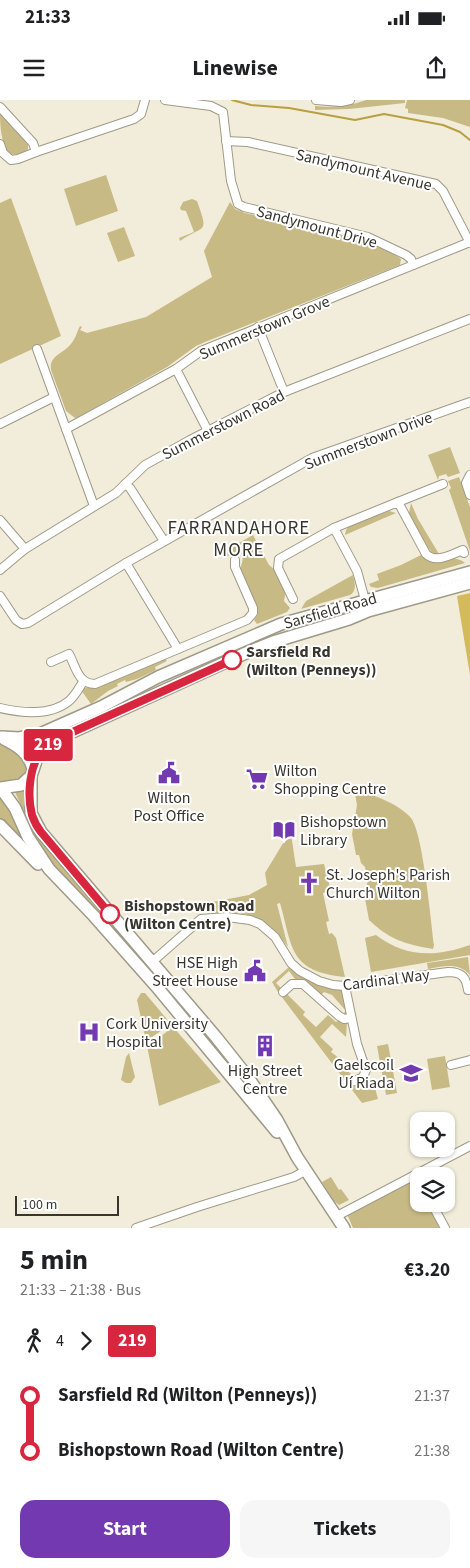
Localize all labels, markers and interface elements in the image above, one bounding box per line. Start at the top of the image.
text: 21:33 [25,4,71,31]
text: Linewise [192,52,278,84]
icon: menu [20,54,48,82]
icon: share [422,54,450,82]
street label: Sandymount Avenue [294,144,434,196]
street label: Sandymount Drive [254,200,380,254]
street label: Summerstown Grove [196,290,333,365]
street label: Summerstown Road [158,384,289,465]
street label: Summerstown Drive [301,406,436,475]
district label: FARRANDAHORE MORE [168,515,310,564]
street label: Sarsfield Road [281,587,379,635]
place label: Sarsfield Rd (Wilton (Penneys)) [246,641,377,681]
marker: Sarsfield Rd (Wilton (Penneys)) [222,650,242,670]
line badge: 219 [19,729,77,761]
text: 219 [34,732,62,757]
public building icon: Wilton Post Office [156,760,182,786]
place label: Wilton Shopping Centre [274,760,386,800]
supermarket icon: Wilton Shopping Centre [244,766,270,792]
place label: Wilton Post Office [134,787,205,827]
place label: Bishopstown Library [300,811,387,851]
library icon: Bishopstown Library [271,817,297,843]
place label: St. Joseph's Parish Church Wilton [326,864,450,904]
church icon: St. Joseph's Parish Church Wilton [296,870,322,896]
place label: Bishopstown Road (Wilton Centre) [124,895,254,935]
marker: Bishopstown Road (Wilton Centre) [100,904,120,924]
place label: HSE High Street House [152,952,238,992]
public building icon: HSE High Street House [242,958,268,984]
street label: Cardinal Way [341,964,431,996]
place label: Cork University Hospital [106,1013,208,1053]
hospital icon: Cork University Hospital [76,1019,102,1045]
building icon: High Street Centre [252,1033,278,1059]
place label: Gaelscoil Uí Riada [334,1054,394,1094]
place label: High Street Centre [228,1060,303,1100]
school or university icon: Gaelscoil Uí Riada [398,1060,424,1086]
map controls [410,1112,455,1212]
button: locate [410,1112,455,1157]
button: layers [410,1167,455,1212]
scale bar [15,1193,119,1216]
text: 100 m [22,1195,57,1215]
text: 5 min [20,1240,88,1280]
text: €3.20 [404,1257,450,1284]
text: 21:33 – 21:38 · Bus [20,1279,141,1301]
icon: walk [20,1327,48,1355]
icon: forward [72,1327,100,1355]
text: 219 [118,1328,146,1353]
text: 4 [56,1330,64,1352]
text: Sarsfield Rd (Wilton (Penneys)) [58,1382,317,1409]
text: 21:37 [414,1385,450,1407]
text: Bishopstown Road (Wilton Centre) [58,1437,344,1464]
text: 21:38 [414,1440,450,1462]
button: Start [20,1500,230,1558]
button: Tickets [240,1500,450,1558]

